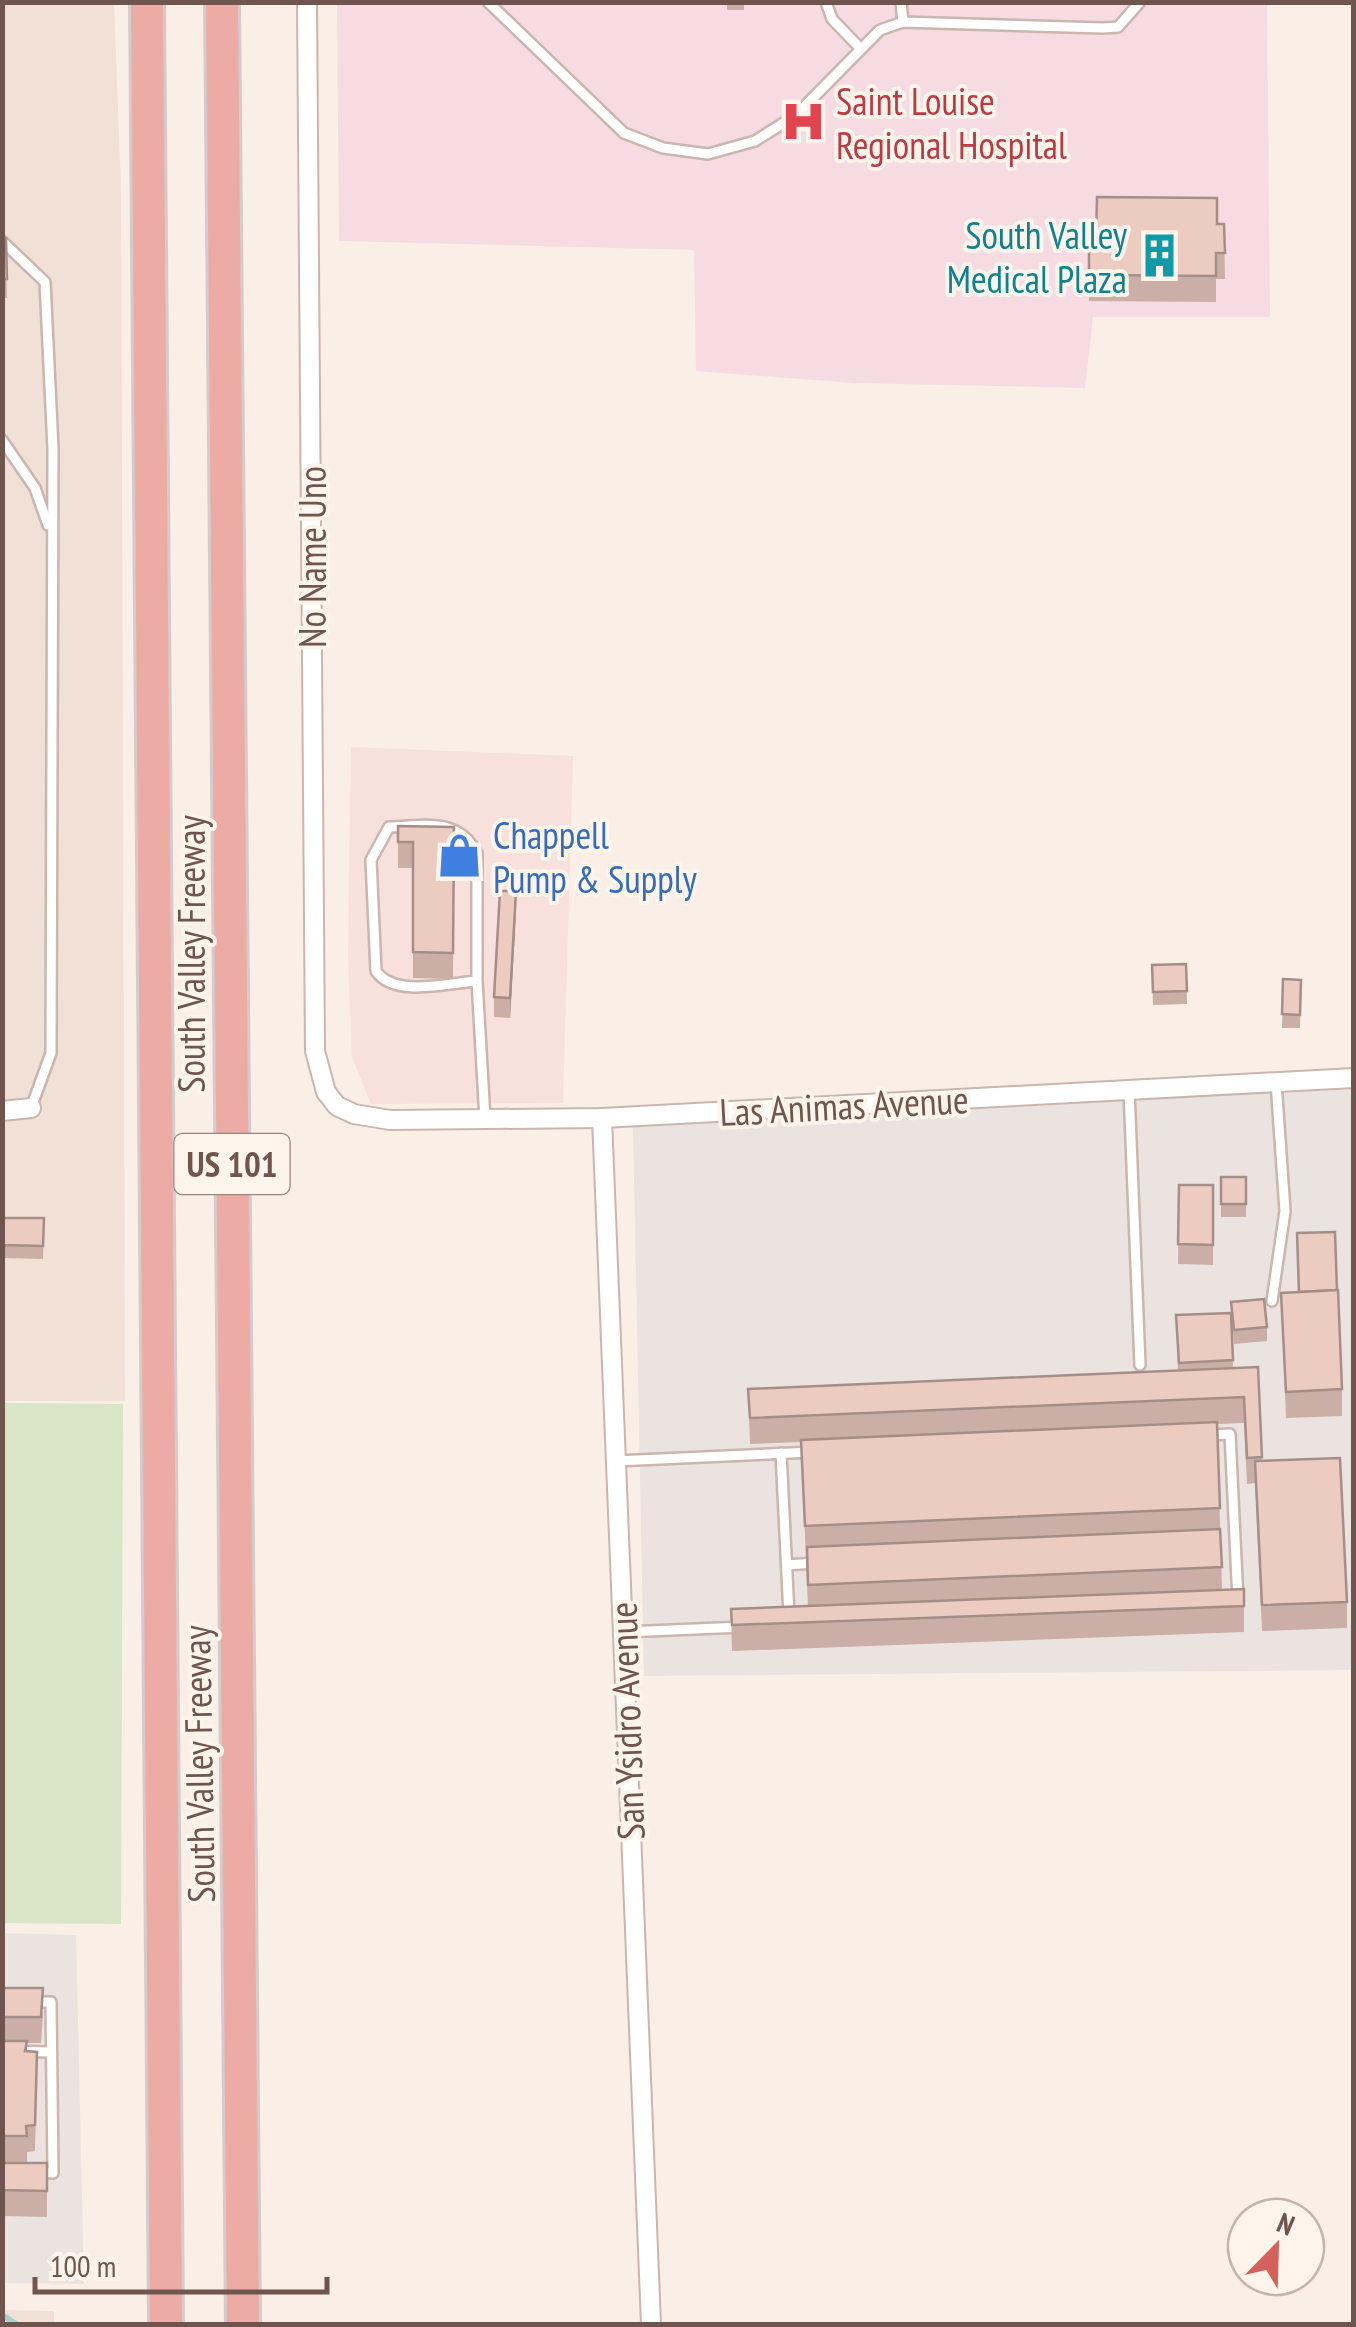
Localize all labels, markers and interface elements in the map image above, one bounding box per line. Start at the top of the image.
place label: Saint Louise Regional Hospital [836,76,1067,169]
hospital icon: Saint Louise Regional Hospital [779,98,827,146]
place label: South Valley Medical Plaza [947,210,1128,303]
building icon: South Valley Medical Plaza [1136,232,1184,280]
street label: No Name Uno [287,466,336,648]
place label: Chappell Pump & Supply [493,810,698,903]
street label: South Valley Freeway [166,815,215,1093]
shop icon: Chappell Pump & Supply [436,832,484,880]
street label: Las Animas Avenue [718,1074,970,1136]
road number: US 101 [174,1134,290,1194]
street label: San Ysidro Avenue [597,1601,655,1841]
street label: South Valley Freeway [171,1624,225,1903]
north arrow [1226,2197,1326,2297]
text: N [1272,2204,1300,2244]
scale bar [35,2232,328,2294]
text: 100 m [50,2246,116,2285]

